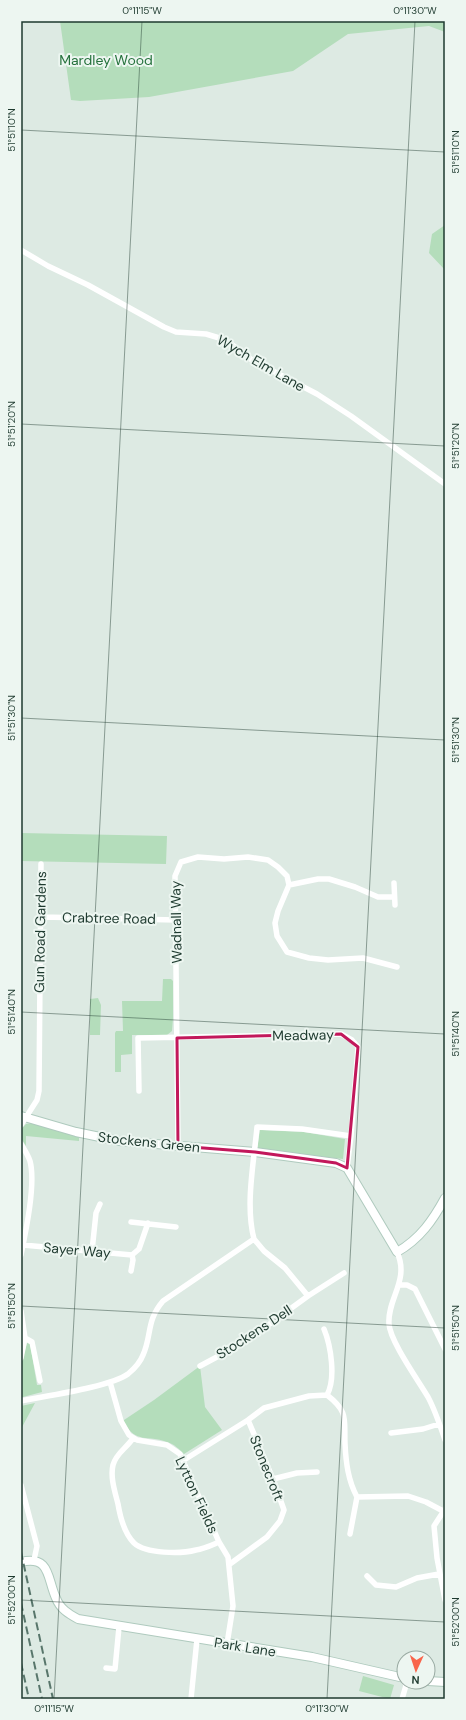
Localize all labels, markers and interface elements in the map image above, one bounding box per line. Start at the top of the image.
text: 0°11'15"W [122,4,162,17]
text: 0°11'30"W [393,4,437,17]
park label: Mardley Wood [59,51,153,69]
text: 51°51'10"N [5,108,18,152]
text: 51°51'10"N [449,130,462,174]
street label: Wych Elm Lane [214,331,308,395]
text: 51°51'20"N [5,401,18,447]
text: 51°51'20"N [449,423,462,469]
text: 51°51'30"N [5,695,18,741]
text: 51°51'30"N [449,717,462,763]
street label: Gun Road Gardens [30,871,50,993]
street label: Wadnall Way [166,880,186,964]
street label: Crabtree Road [62,908,156,928]
text: 51°51'40"N [5,989,18,1035]
text: 51°51'40"N [449,1011,462,1057]
street label: Meadway [272,1025,334,1045]
street label: Stockens Green [97,1128,201,1156]
street label: Sayer Way [43,1238,112,1262]
text: 51°51'50"N [5,1283,18,1329]
street label: Stockens Dell [213,1301,295,1363]
text: 51°51'50"N [449,1305,462,1351]
street label: Stonecroft [246,1433,288,1503]
street label: Lytton Fields [171,1454,223,1536]
text: 51°52'00"N [5,1575,18,1625]
text: 51°52'00"N [449,1597,462,1647]
street label: Park Lane [213,1633,277,1661]
north arrow [396,1650,436,1690]
text: N [411,1673,420,1687]
text: 0°11'15"W [34,1702,74,1715]
text: 0°11'30"W [305,1702,349,1715]

